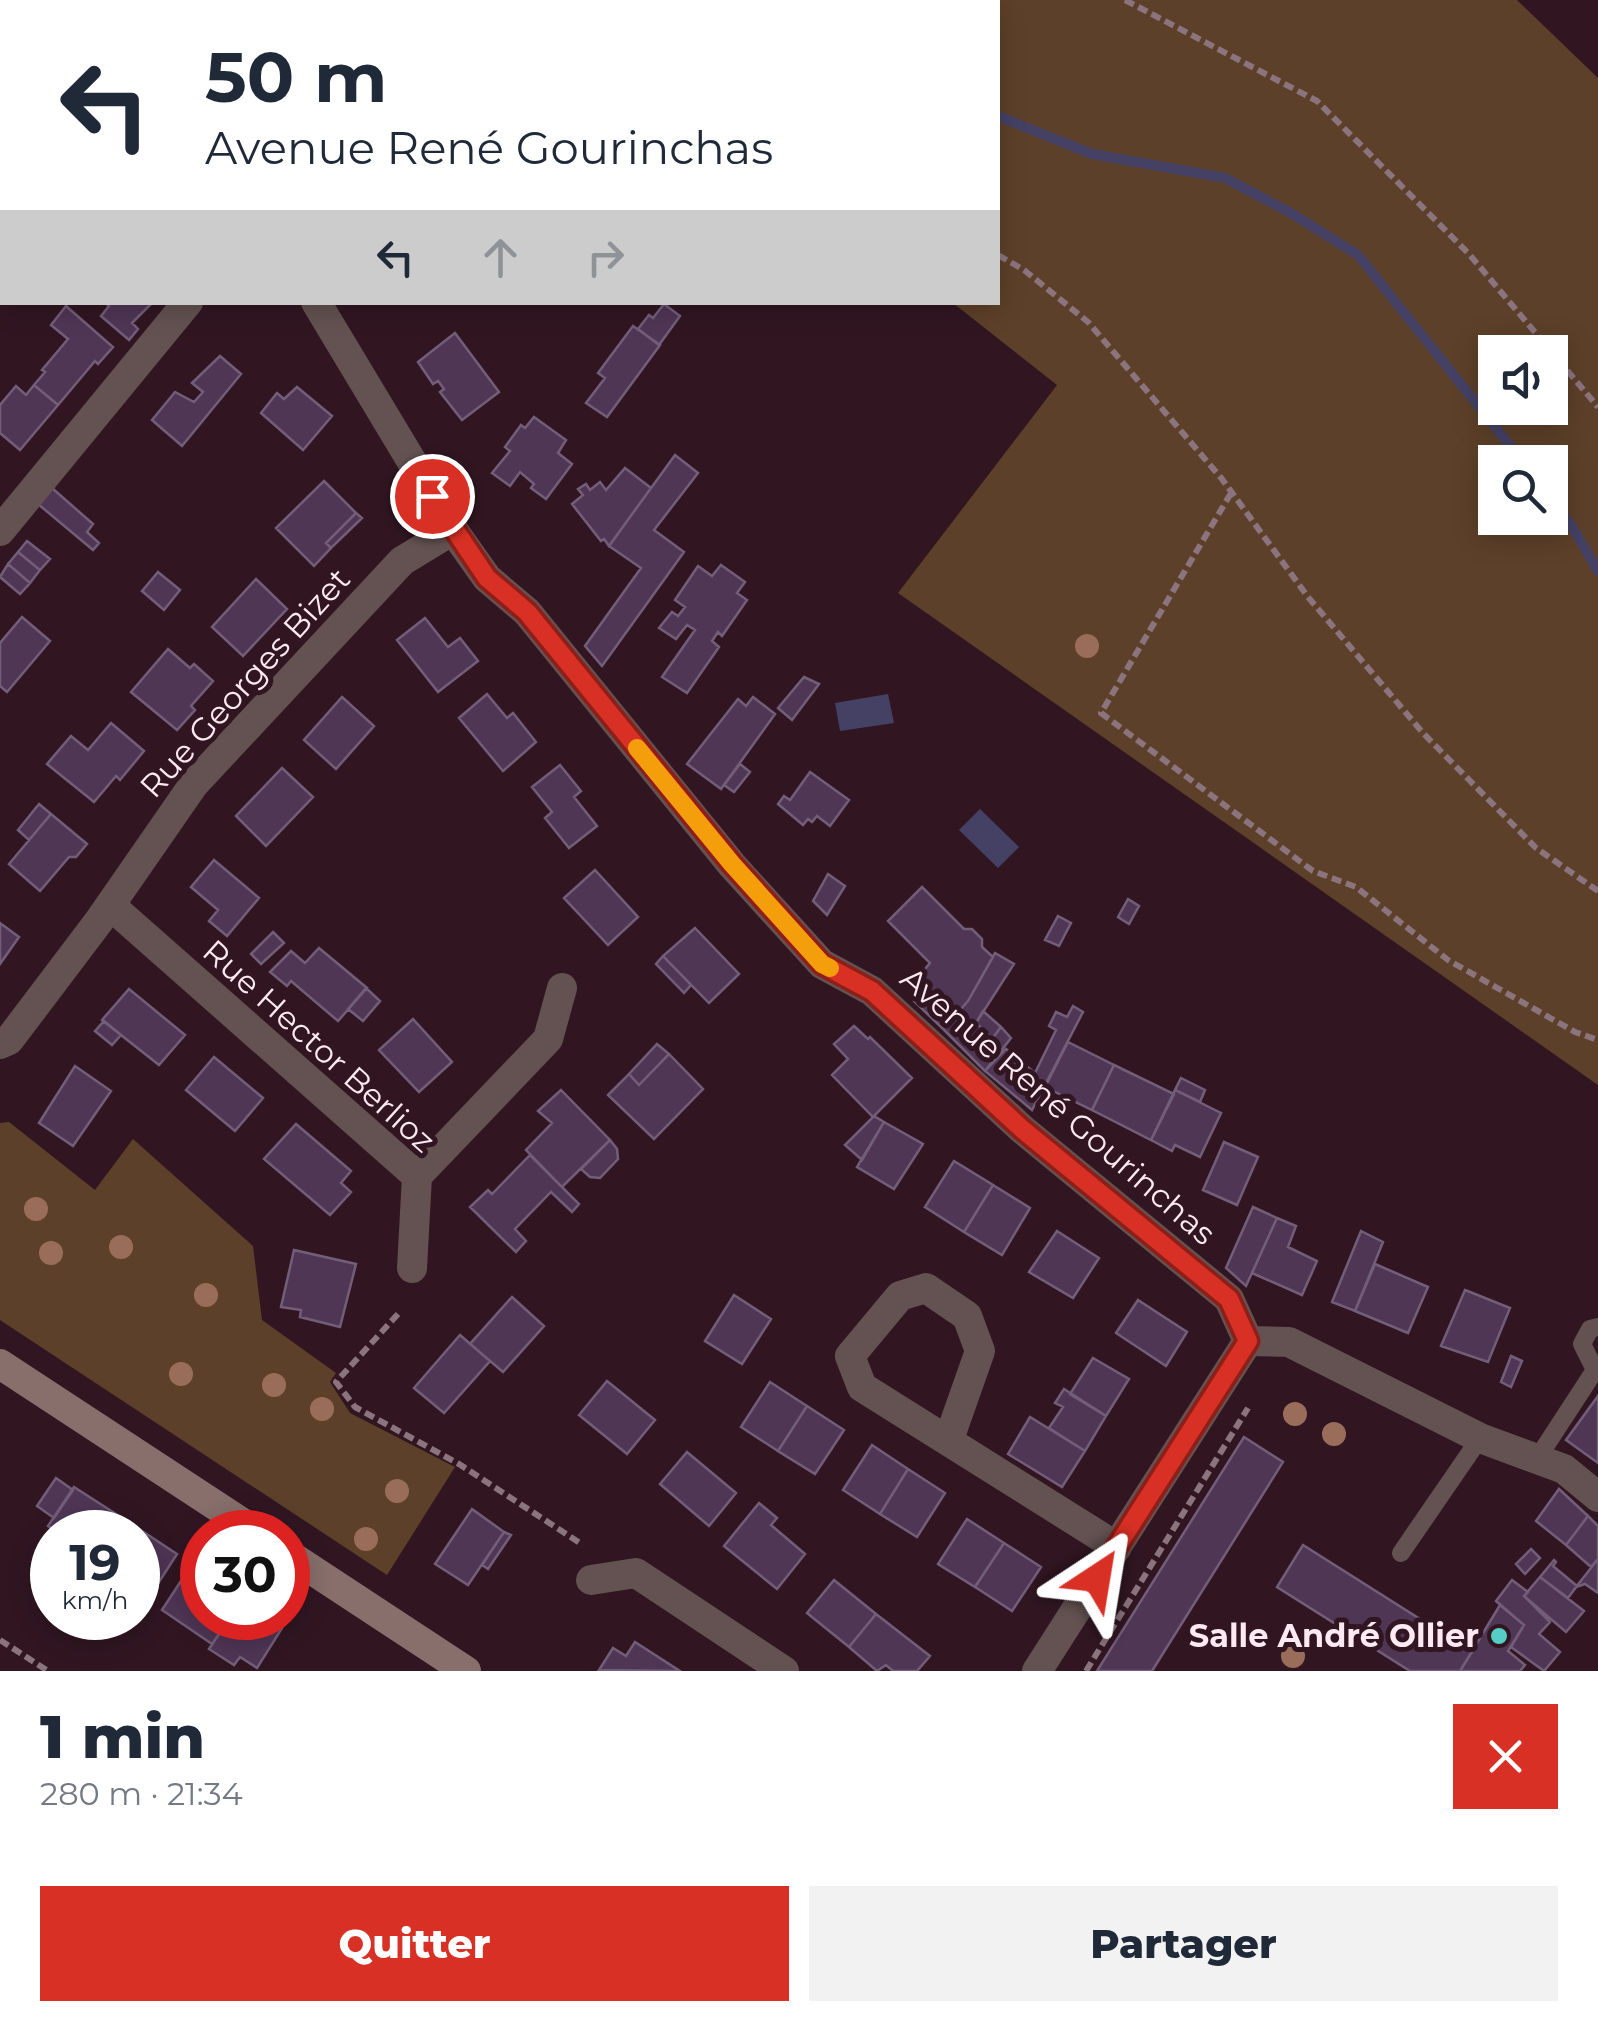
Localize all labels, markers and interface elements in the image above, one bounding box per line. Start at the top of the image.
text: 50 m [205,34,387,120]
icon: left [40,40,170,170]
text: Avenue René Gourinchas [205,120,773,175]
icon: left [368,230,423,285]
icon: ahead [473,230,528,285]
icon: right [578,230,633,285]
map controls [1478,335,1568,535]
button: sound [1478,335,1568,425]
button: search [1478,445,1568,535]
pin [390,454,475,539]
icon: arrive [405,469,460,524]
street label: Rue Georges Bizet [131,560,358,805]
street label: Rue Hector Berlioz [195,931,443,1160]
street label: Avenue René Gourinchas [893,958,1224,1253]
speed limit sign: 30 [180,1510,310,1640]
position arrow [1045,1526,1149,1630]
text: 19 [69,1532,121,1593]
text: km/h [62,1585,128,1615]
place label: Salle André Ollier [1189,1616,1479,1655]
marker: Salle André Ollier [1488,1625,1510,1647]
text: 1 min [40,1700,205,1773]
button: close [1453,1704,1558,1809]
text: 280 m · 21:34 [40,1774,243,1813]
button: Quitter [40,1886,789,2001]
button: Partager [809,1886,1558,2001]

